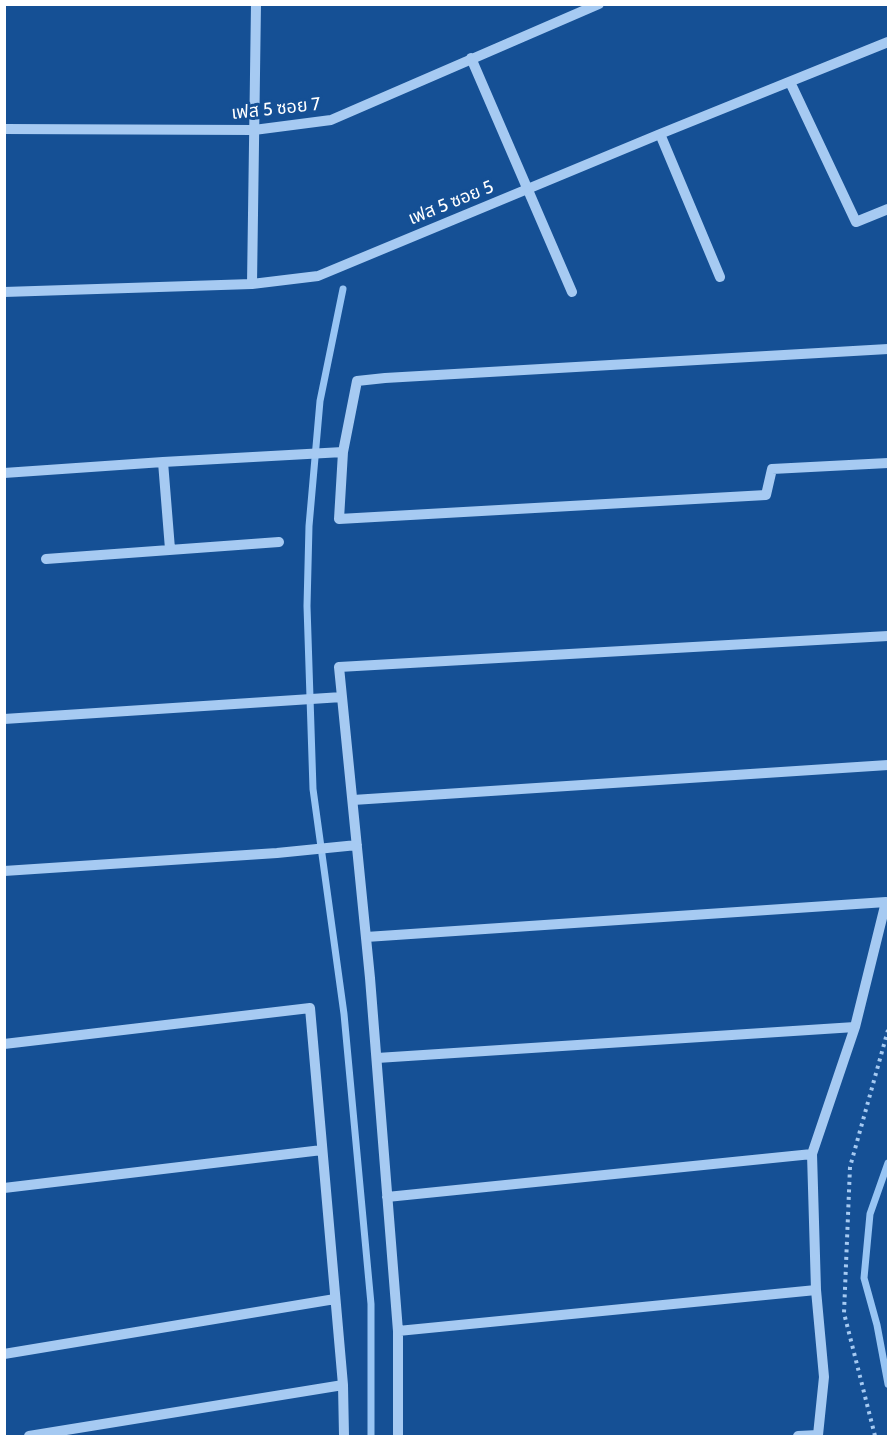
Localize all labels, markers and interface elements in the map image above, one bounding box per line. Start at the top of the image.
street label: เฟส 5 ซอย 7 [230,94,322,124]
street label: เฟส 5 ซอย 5 [405,176,497,230]

